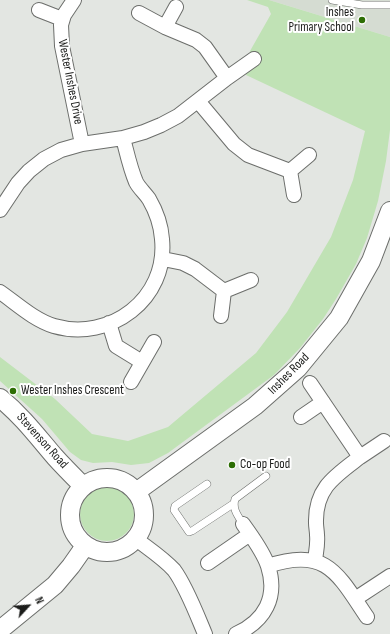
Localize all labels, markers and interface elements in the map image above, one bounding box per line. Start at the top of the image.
place label: Inshes Primary School [289,5,354,36]
marker: Inshes Primary School [357,15,367,25]
street label: Wester Inshes Drive [54,38,86,126]
street label: Inshes Road [265,350,313,398]
place label: Wester Inshes Crescent [21,383,124,399]
marker: Wester Inshes Crescent [8,386,18,396]
street label: Stevenson Road [13,410,71,472]
place label: Co-op Food [240,457,290,473]
marker: Co-op Food [227,460,237,470]
north arrow [8,586,48,626]
text: N [32,595,46,606]

